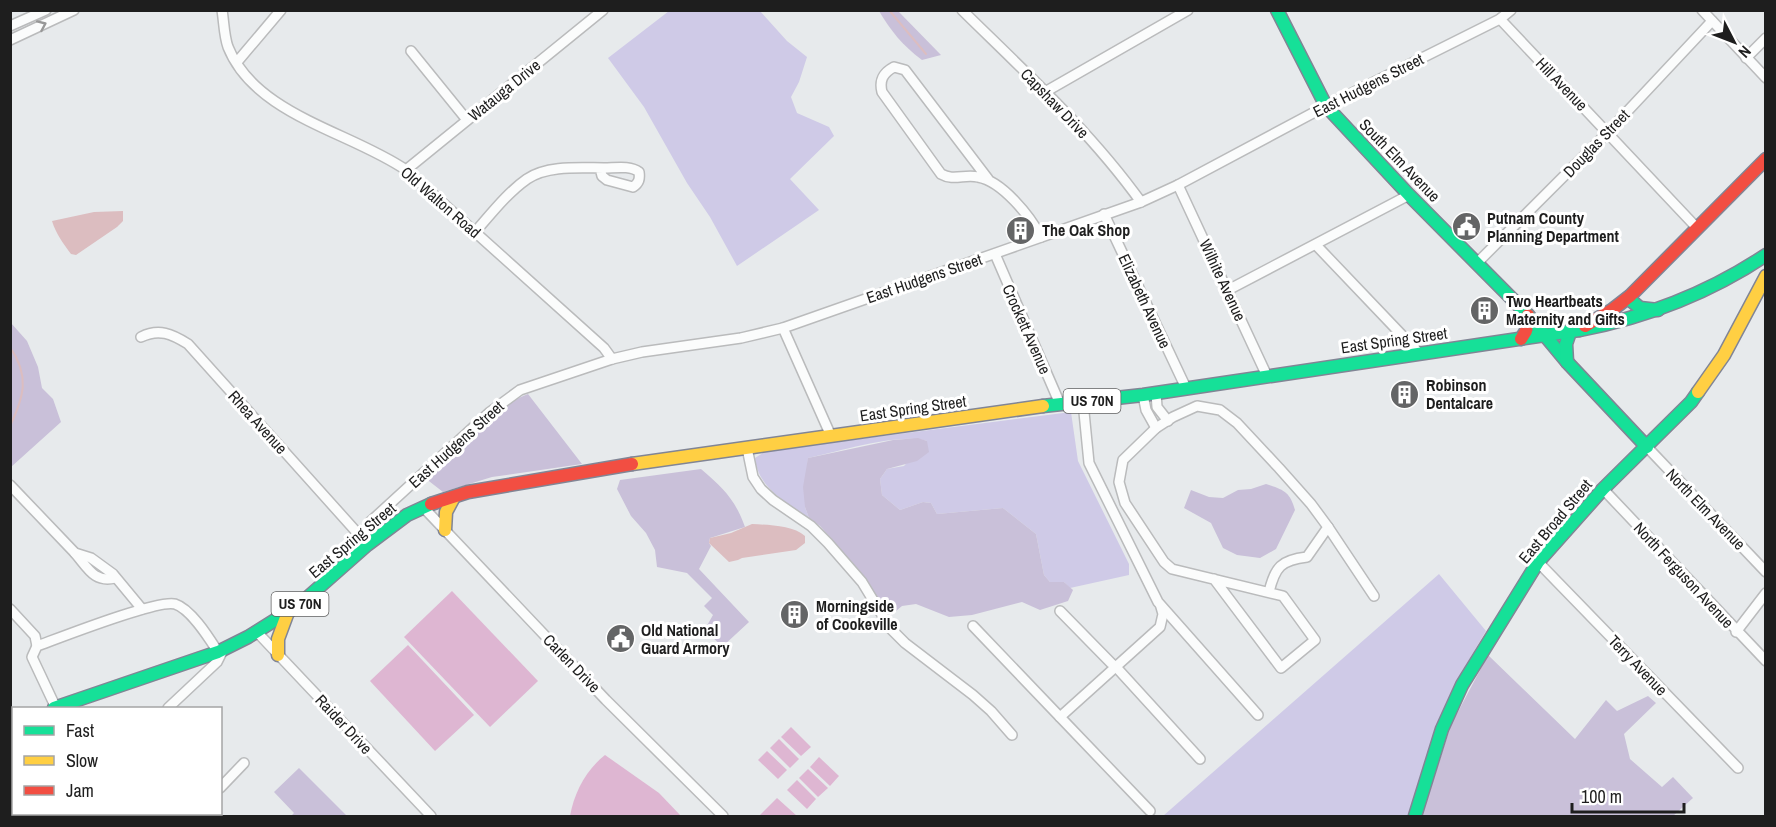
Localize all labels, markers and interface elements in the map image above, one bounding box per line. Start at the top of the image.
north arrow [1704,12,1764,72]
one-way arrow [36,20,47,32]
text: N [1734,41,1756,63]
street label: East Hudgens Street [1309,48,1427,122]
street label: Hill Avenue [1531,53,1593,115]
street label: Watauga Drive [463,54,545,126]
street label: Capshaw Drive [1016,63,1094,143]
street label: Douglas Street [1558,104,1634,182]
street label: South Elm Avenue [1355,114,1445,206]
street label: Old Walton Road [396,161,486,243]
place label: Putnam County Planning Department [1487,207,1620,247]
public building icon: Putnam County Planning Department [1450,211,1482,243]
building icon: The Oak Shop [1005,214,1037,246]
place label: The Oak Shop [1042,219,1130,241]
street label: Wilhite Avenue [1194,235,1252,325]
street label: East Hudgens Street [863,248,985,308]
street label: Elizabeth Avenue [1113,250,1177,352]
street label: Crockett Avenue [997,281,1057,377]
place label: Two Heartbeats Maternity and Gifts [1506,290,1625,330]
building icon: Two Heartbeats Maternity and Gifts [1469,294,1501,326]
street label: East Spring Street [1339,322,1449,358]
place label: Robinson Dentalcare [1426,374,1493,414]
building icon: Robinson Dentalcare [1389,378,1421,410]
street label: Rhea Avenue [224,385,292,459]
road number: US 70N [1064,389,1120,413]
street label: East Spring Street [858,390,968,426]
street label: East Hudgens Street [404,395,509,493]
street label: North Elm Avenue [1661,463,1751,555]
street label: East Broad Street [1513,474,1597,568]
street label: East Spring Street [304,497,400,583]
street label: North Ferguson Avenue [1629,517,1739,633]
road number: US 70N [272,592,328,616]
place label: Morningside of Cookeville [816,595,898,635]
building icon: Morningside of Cookeville [779,599,811,631]
place label: Old National Guard Armory [641,619,730,659]
public building icon: Old National Guard Armory [604,623,636,655]
street label: Carlen Drive [539,629,605,697]
street label: Terry Avenue [1604,630,1672,700]
street label: Raider Drive [311,689,377,759]
legend [12,707,222,815]
text: Fast [66,718,94,743]
text: Slow [66,748,98,773]
scale bar [1572,776,1684,814]
text: Jam [66,778,94,803]
text: 100 m [1581,784,1622,809]

